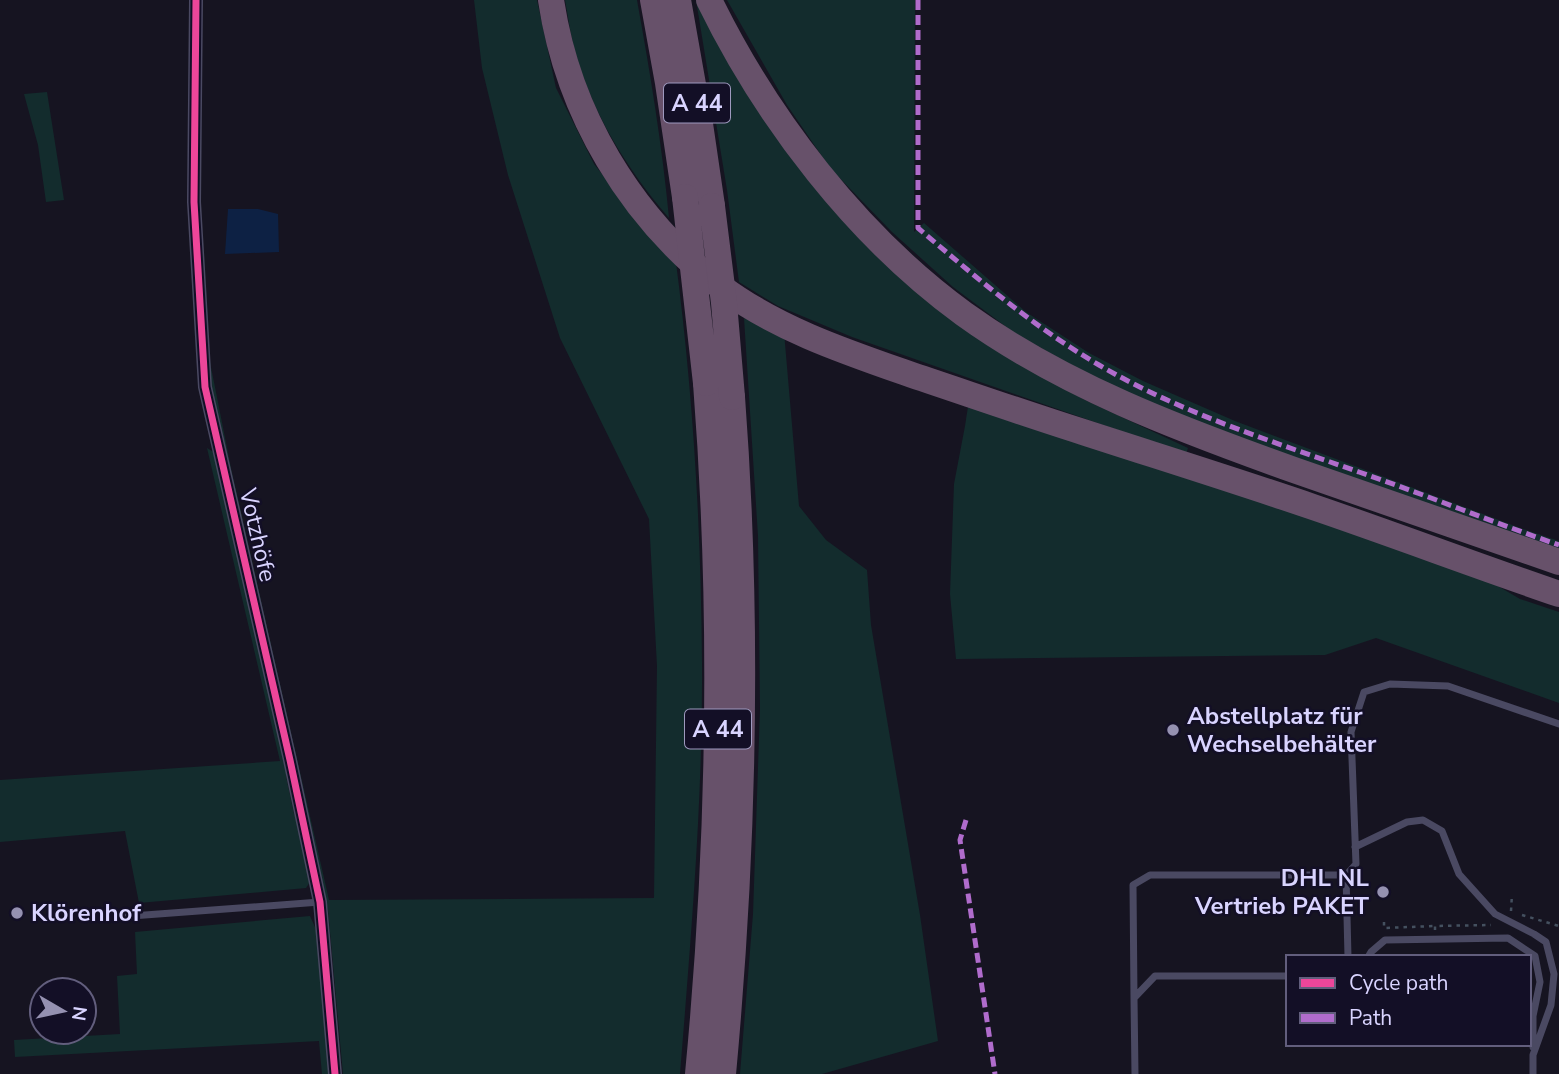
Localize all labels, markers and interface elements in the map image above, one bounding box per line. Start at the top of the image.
road number: A 44 [664,83,730,122]
street label: Votzhöfe [231,484,284,585]
place label: Abstellplatz für Wechselbehälter [1187,700,1377,760]
road number: A 44 [685,709,751,748]
marker: Abstellplatz für Wechselbehälter [1165,722,1181,738]
place label: DHL NL Vertrieb PAKET [1194,862,1370,922]
marker: DHL NL Vertrieb PAKET [1375,884,1391,900]
place label: Klörenhof [31,897,142,929]
marker: Klörenhof [9,905,25,921]
legend [1286,955,1531,1046]
text: Cycle path [1349,969,1448,997]
north arrow [28,976,98,1046]
text: N [65,1004,93,1023]
text: Path [1349,1004,1392,1032]

